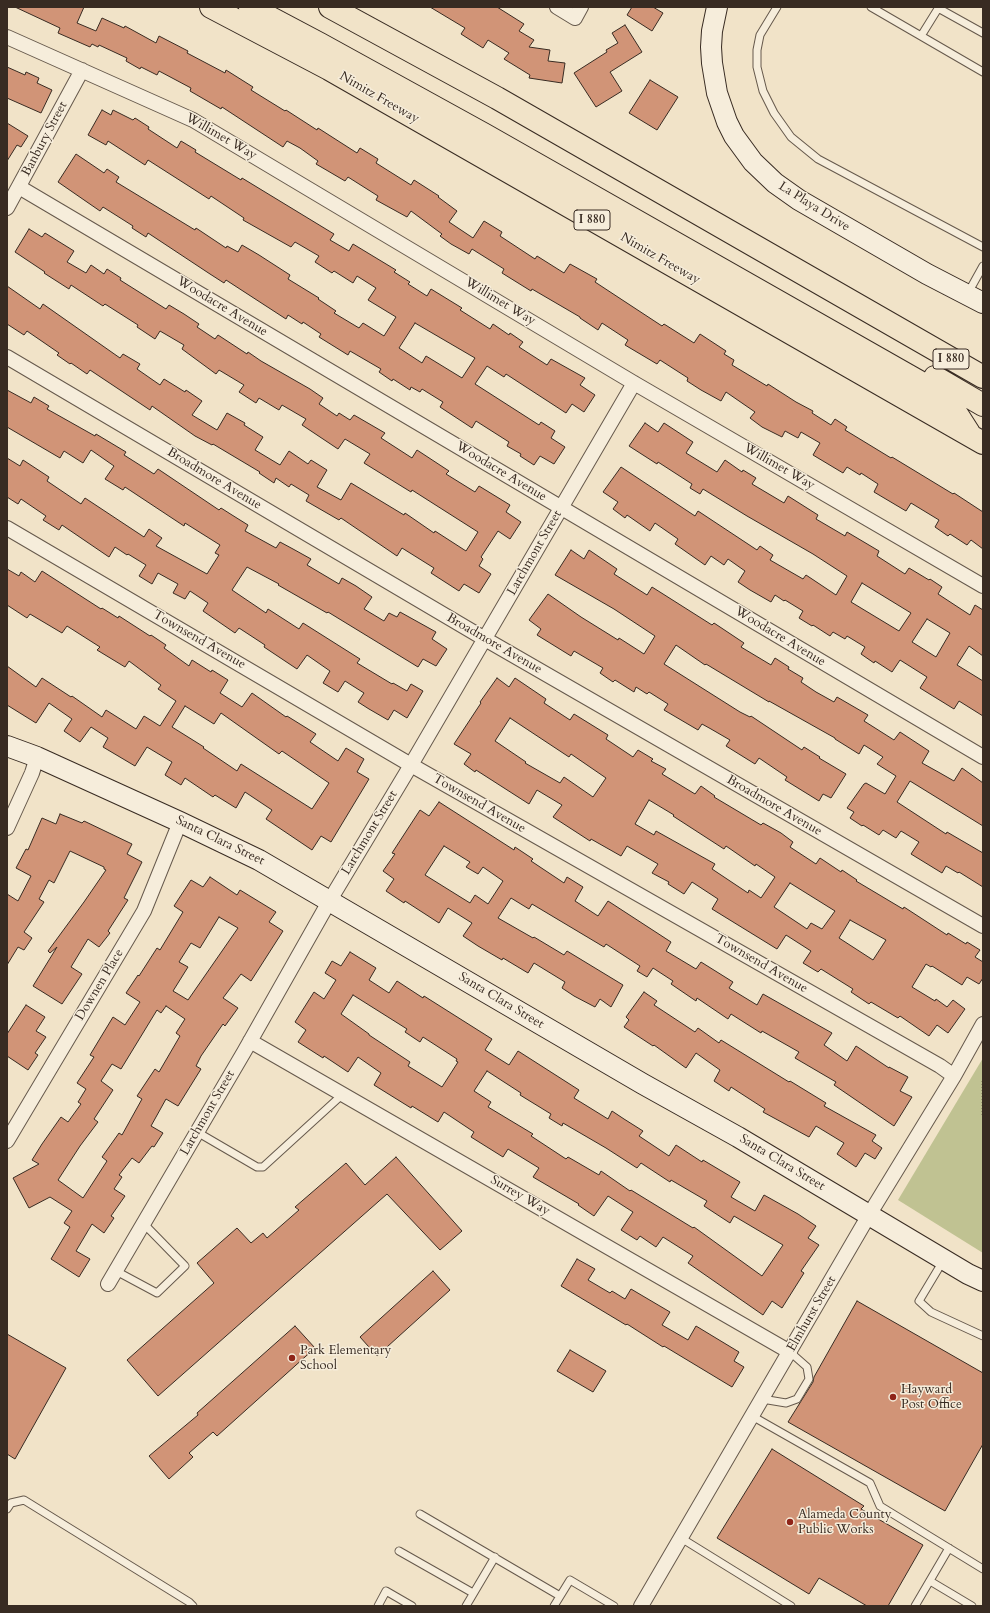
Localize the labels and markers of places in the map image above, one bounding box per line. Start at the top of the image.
place label: Park Elementary School [300,1343,391,1374]
marker: Park Elementary School [287,1353,297,1363]
place label: Hayward Post Office [901,1382,962,1413]
marker: Hayward Post Office [888,1392,898,1402]
place label: Alameda County Public Works [798,1507,892,1538]
marker: Alameda County Public Works [785,1517,795,1527]

